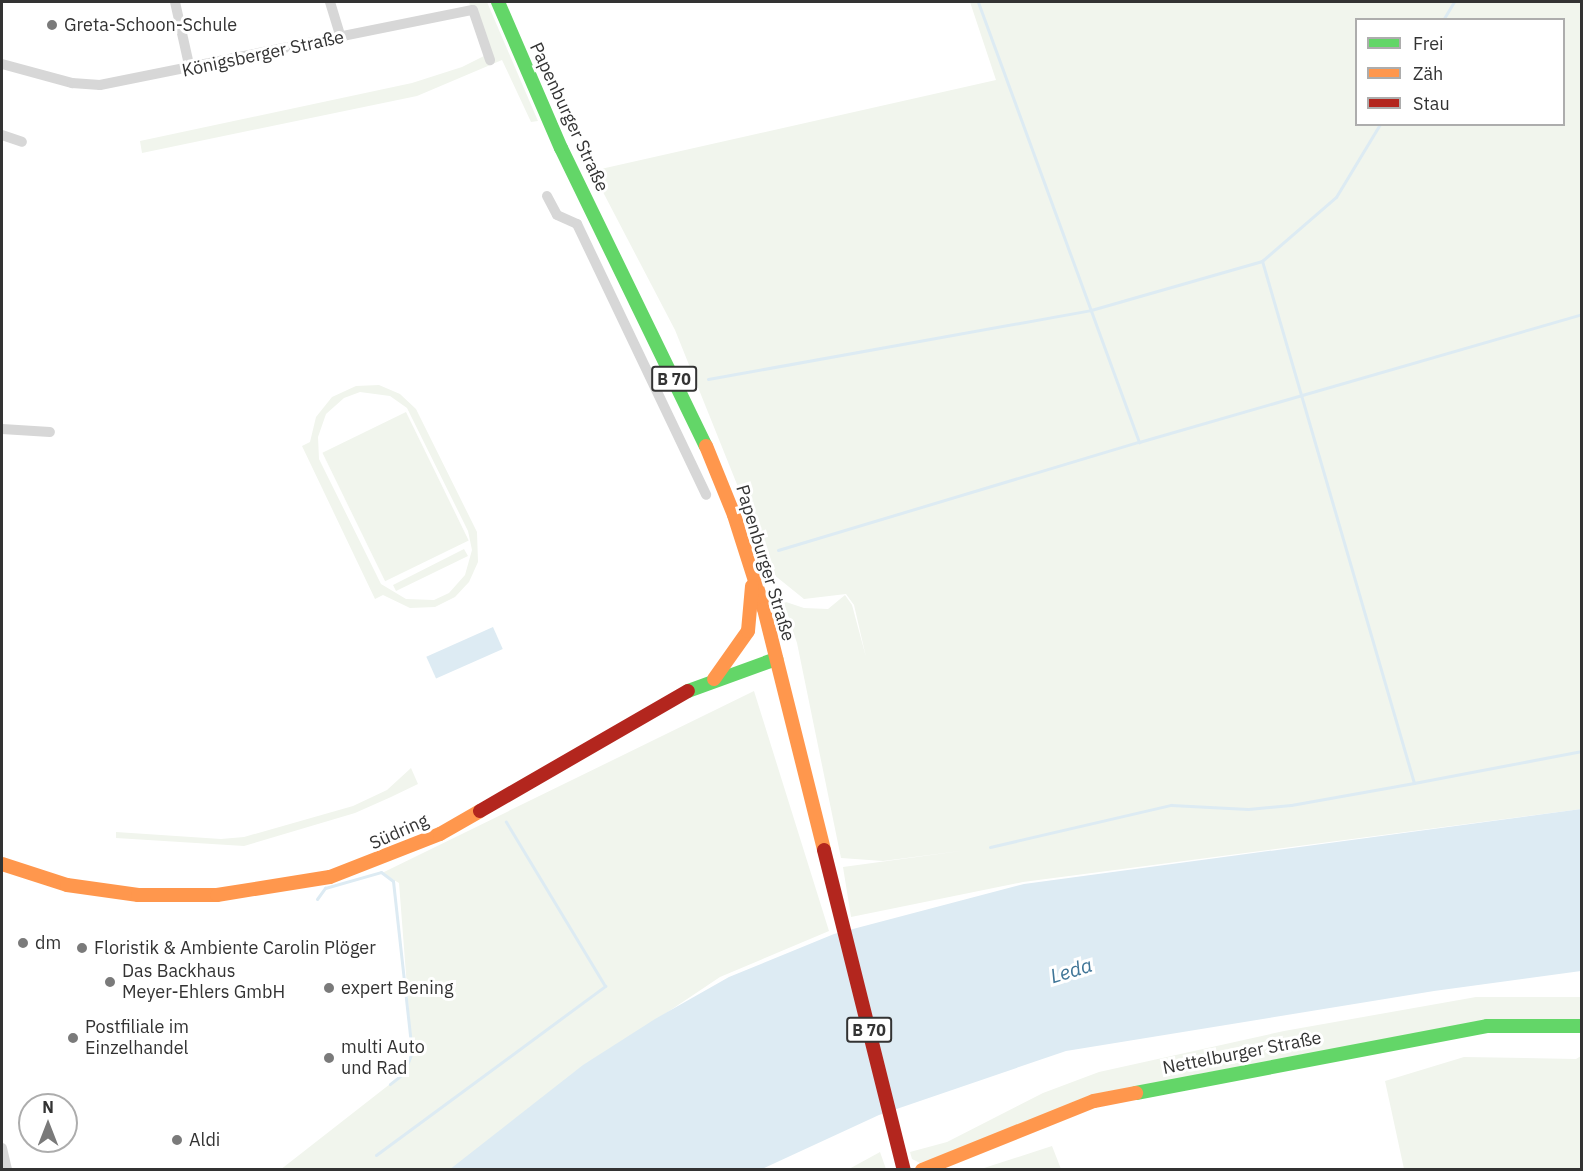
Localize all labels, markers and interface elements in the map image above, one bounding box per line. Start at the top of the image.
place label: Greta-Schoon-Schule [64,14,237,36]
marker: Greta-Schoon-Schule [45,18,59,32]
legend [1355,18,1565,126]
street label: Königsberger Straße [180,26,346,82]
text: Frei [1413,32,1444,55]
street label: Papenburger Straße [525,39,613,195]
text: Zäh [1413,62,1443,85]
text: Stau [1413,92,1450,115]
road number: B 70 [650,366,698,392]
street label: Papenburger Straße [731,482,799,644]
street label: Südring [366,810,432,854]
place label: dm [35,932,61,954]
marker: dm [16,936,30,950]
place label: Floristik & Ambiente Carolin Plöger [94,937,376,959]
marker: Floristik & Ambiente Carolin Plöger [75,941,89,955]
water label: Leda [1047,952,1095,988]
place label: Das Backhaus Meyer-Ehlers GmbH [122,961,285,1004]
marker: Das Backhaus Meyer-Ehlers GmbH [103,975,117,989]
place label: expert Bening [341,977,453,999]
marker: expert Bening [322,981,336,995]
place label: Postfiliale im Einzelhandel [85,1017,189,1060]
road number: B 70 [845,1017,893,1043]
street label: Nettelburger Straße [1161,1027,1323,1079]
marker: Postfiliale im Einzelhandel [66,1031,80,1045]
place label: multi Auto und Rad [341,1037,425,1080]
marker: multi Auto und Rad [322,1051,336,1065]
north arrow [18,1093,78,1153]
text: N [42,1097,54,1117]
place label: Aldi [189,1129,220,1151]
marker: Aldi [170,1133,184,1147]

